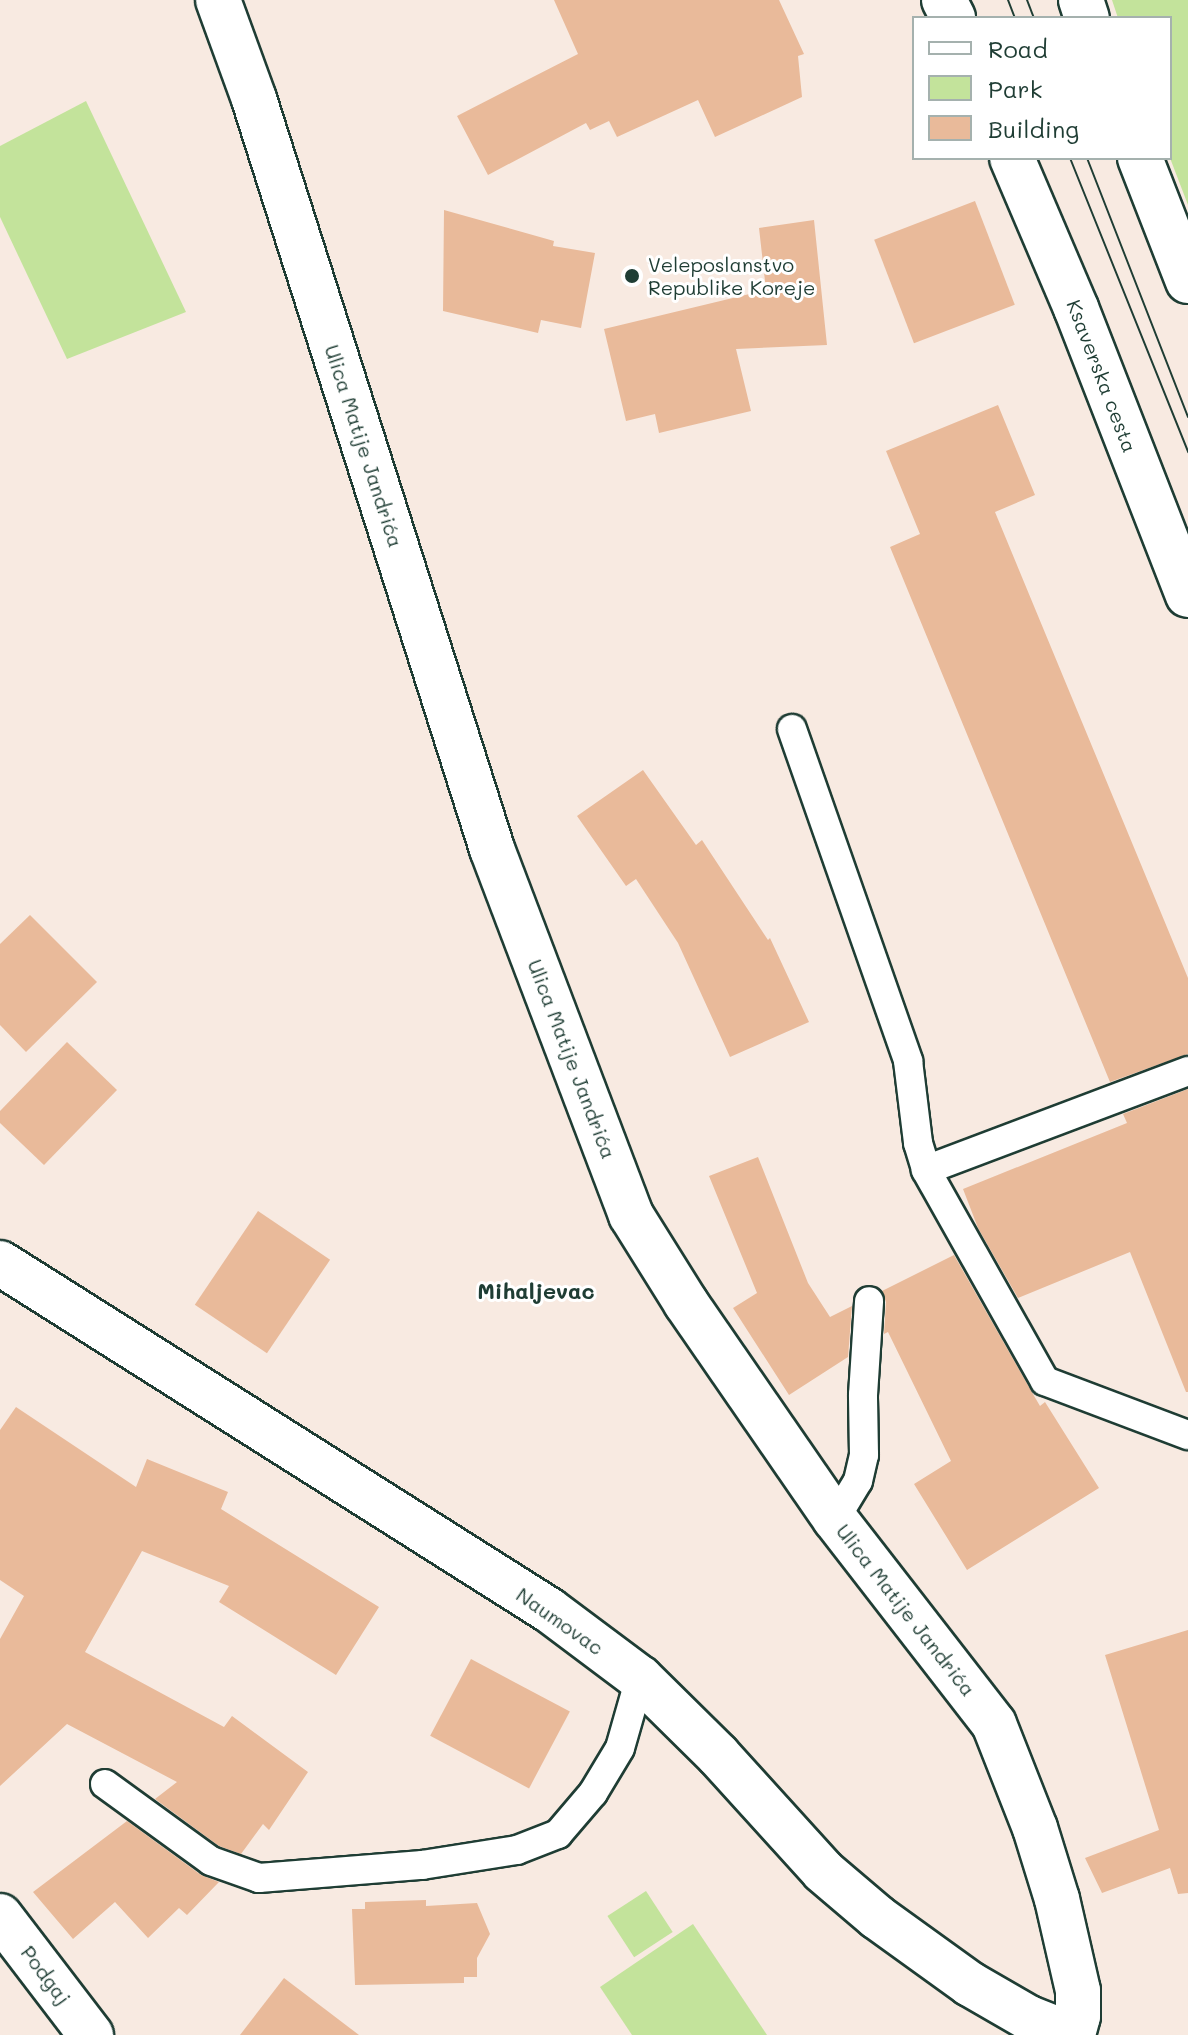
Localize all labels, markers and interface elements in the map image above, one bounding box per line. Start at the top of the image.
legend [912,16,1172,160]
text: Road [988,33,1048,64]
text: Park [988,73,1042,104]
text: Building [988,113,1079,144]
place label: Veleposlanstvo Republike Koreje [648,252,815,299]
marker: Veleposlanstvo Republike Koreje [623,267,641,285]
street label: Ksaverska cesta [1062,296,1142,456]
street label: Ulica Matije Jandrića [320,342,408,550]
street label: Ulica Matije Jandrića [523,956,621,1162]
district label: Mihaljevac [477,1278,595,1304]
street label: Ulica Matije Jandrića [831,1519,981,1701]
street label: Naumovac [512,1582,608,1660]
street label: Podgaj [16,1941,76,2009]

